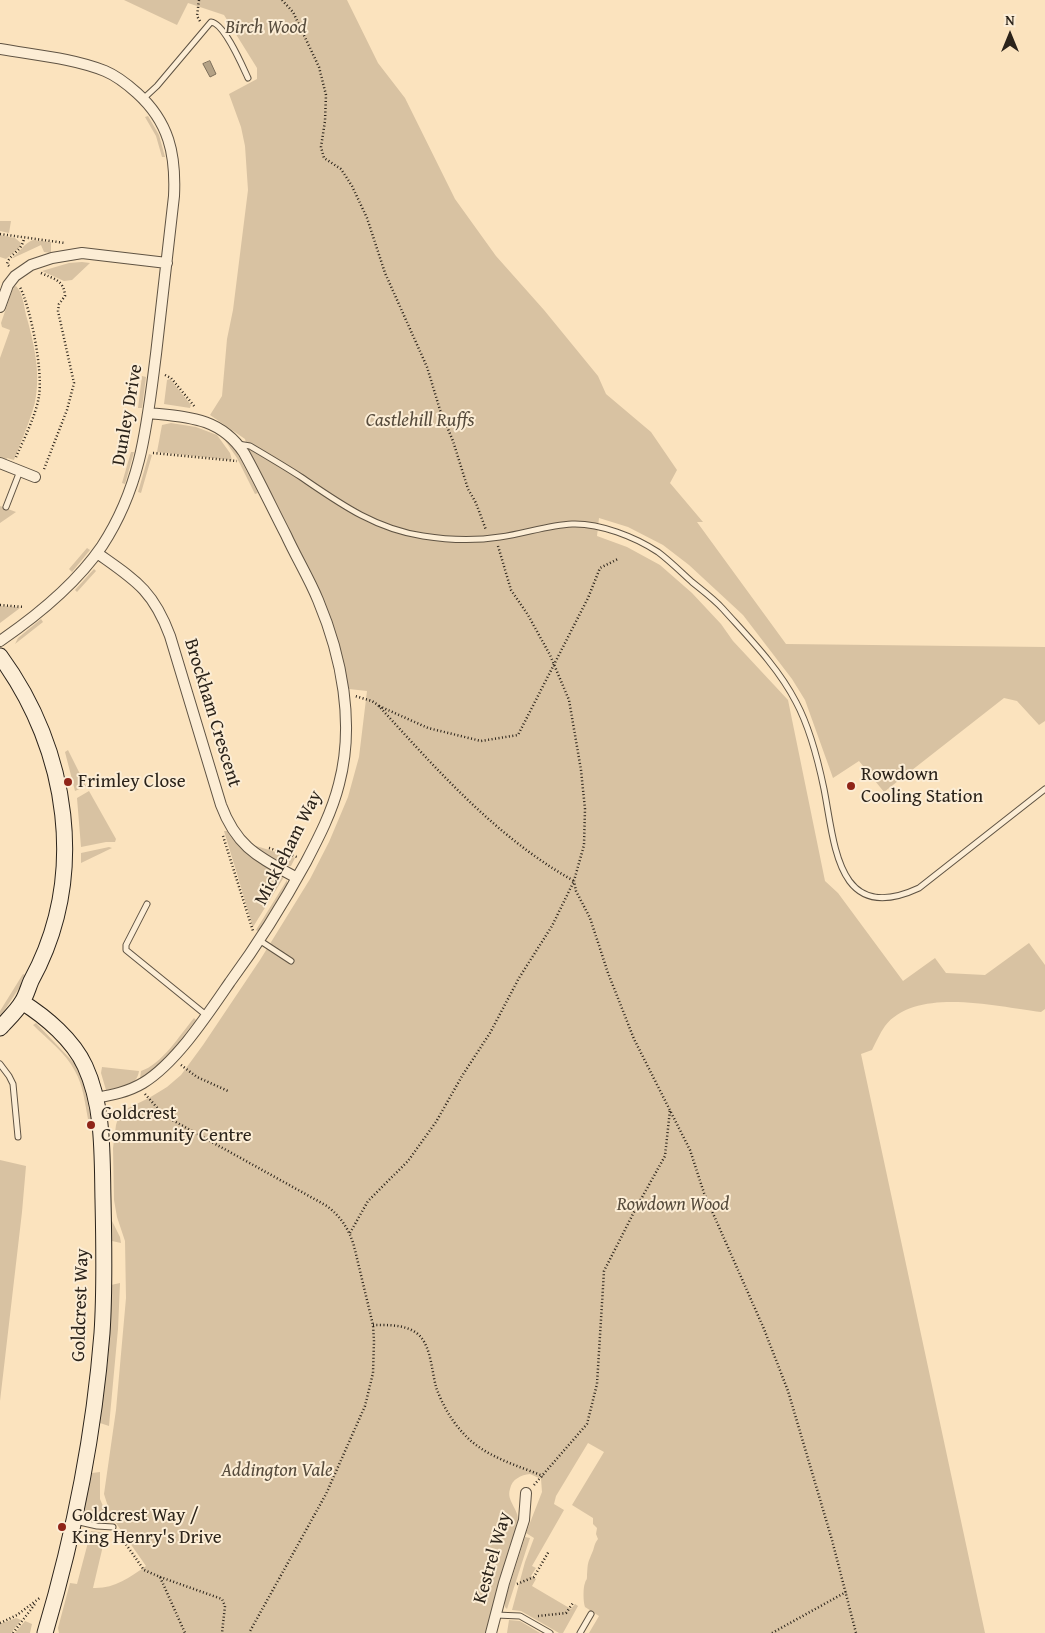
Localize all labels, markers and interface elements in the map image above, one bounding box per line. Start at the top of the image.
north arrow [985,10,1035,60]
text: N [1005,10,1015,30]
park label: Birch Wood [225,17,307,39]
street label: Dunley Drive [108,362,148,468]
park label: Castlehill Ruffs [366,410,474,432]
street label: Brockham Crescent [179,636,245,790]
place label: Rowdown Cooling Station [861,764,983,808]
place label: Frimley Close [78,771,186,793]
marker: Frimley Close [62,776,74,788]
marker: Rowdown Cooling Station [845,780,857,792]
street label: Mickleham Way [250,787,328,909]
place label: Goldcrest Community Centre [101,1103,252,1147]
marker: Goldcrest Community Centre [85,1119,97,1131]
park label: Rowdown Wood [617,1194,729,1216]
street label: Goldcrest Way [68,1248,94,1362]
park label: Addington Vale [221,1460,333,1482]
place label: Goldcrest Way / King Henry's Drive [72,1505,222,1549]
street label: Kestrel Way [469,1510,517,1606]
marker: Goldcrest Way / King Henry's Drive [56,1521,68,1533]

